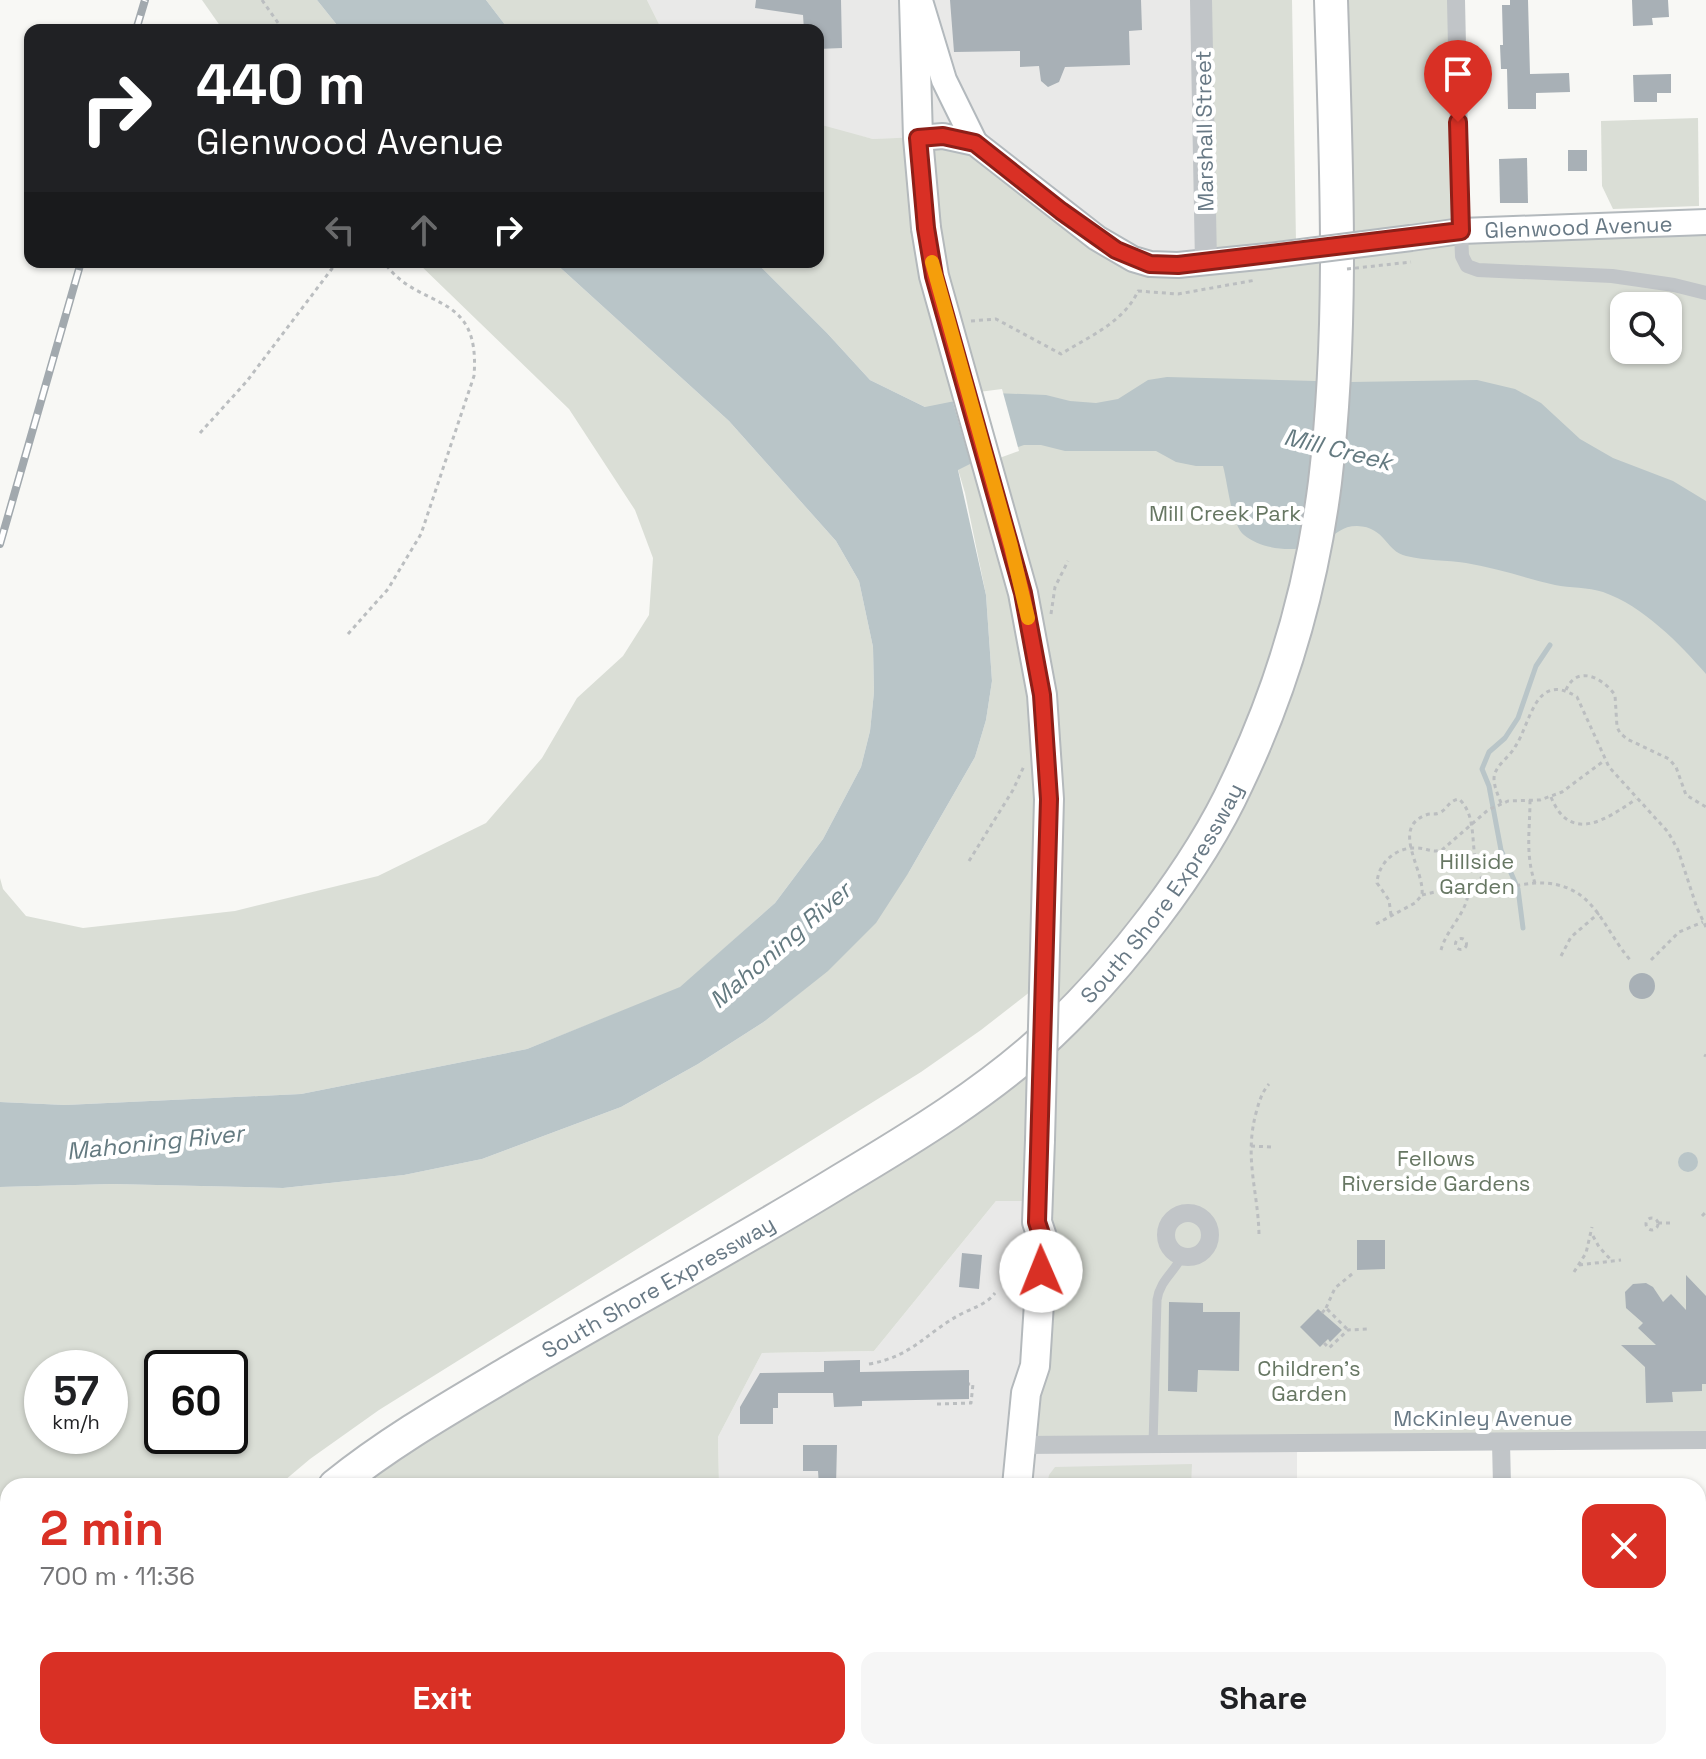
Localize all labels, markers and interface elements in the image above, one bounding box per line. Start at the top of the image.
pin [1424,40,1492,122]
text: 440 m [196,49,366,120]
street label: Marshall Street [1189,50,1219,212]
icon: arrive [1436,52,1480,96]
icon: right [64,56,168,160]
text: Glenwood Avenue [196,119,504,165]
icon: left [318,208,362,252]
icon: ahead [402,208,446,252]
icon: right [486,208,530,252]
street label: Glenwood Avenue [1484,209,1673,244]
map controls [1610,292,1682,364]
button: search [1610,292,1682,364]
water label: Mill Creek [1281,421,1398,478]
park label: Mill Creek Park [1149,499,1301,527]
street label: South Shore Expressway [1074,779,1249,1009]
park label: Hillside Garden [1439,847,1515,900]
water label: Mahoning River [703,873,859,1015]
water label: Mahoning River [65,1117,248,1167]
park label: Fellows Riverside Gardens [1342,1144,1530,1197]
street label: South Shore Expressway [537,1209,780,1364]
position arrow [999,1229,1083,1313]
speed limit sign: 60 [144,1350,248,1454]
park label: Children's Garden [1257,1354,1361,1407]
text: 57 [53,1366,99,1417]
street label: McKinley Avenue [1393,1404,1573,1432]
text: km/h [52,1409,100,1435]
text: 2 min [40,1498,164,1559]
button: close [1582,1504,1666,1588]
text: 700 m · 11:36 [40,1559,195,1593]
button: Exit [40,1652,845,1744]
button: Share [861,1652,1666,1744]

